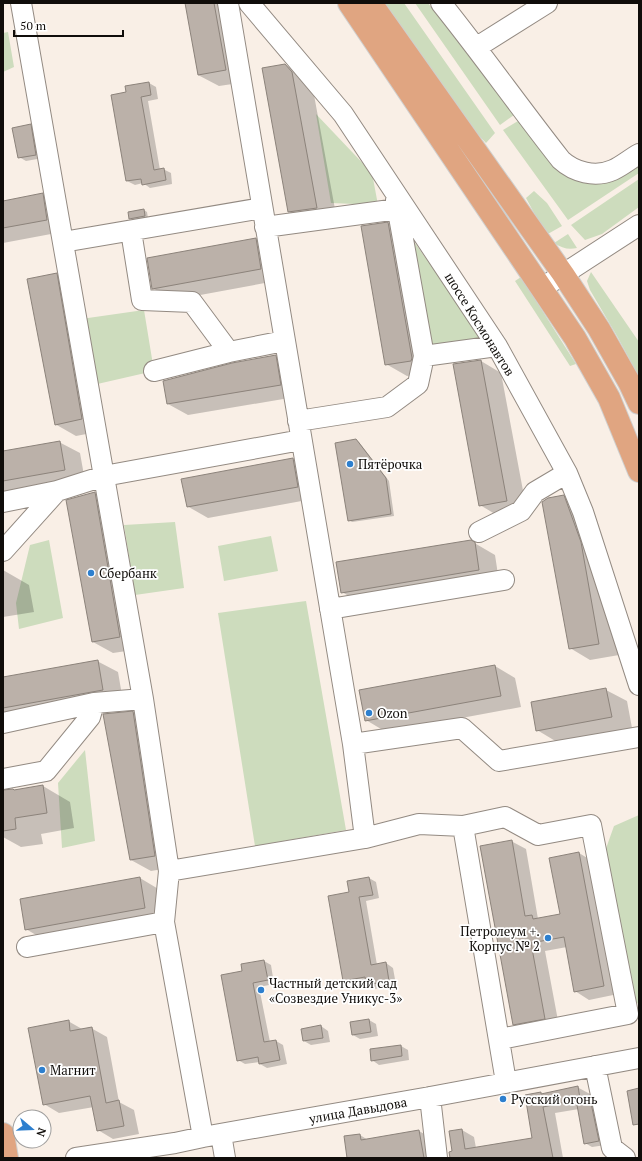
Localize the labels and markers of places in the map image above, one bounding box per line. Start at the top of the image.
place label: Пятёрочка [358,455,423,473]
marker: Пятёрочка [345,459,355,469]
place label: Сбербанк [99,564,158,582]
marker: Сбербанк [86,568,96,578]
place label: Ozon [377,704,408,722]
marker: Ozon [364,708,374,718]
place label: Петролеум +. Корпус № 2 [460,922,540,955]
marker: Петролеум +. Корпус № 2 [543,933,553,943]
place label: Частный детский сад «Созвездие Уникус-3» [269,974,402,1007]
marker: Частный детский сад «Созвездие Уникус-3» [256,985,266,995]
place label: Магнит [50,1061,96,1079]
marker: Магнит [37,1065,47,1075]
place label: Русский огонь [511,1090,598,1108]
marker: Русский огонь [498,1094,508,1104]

